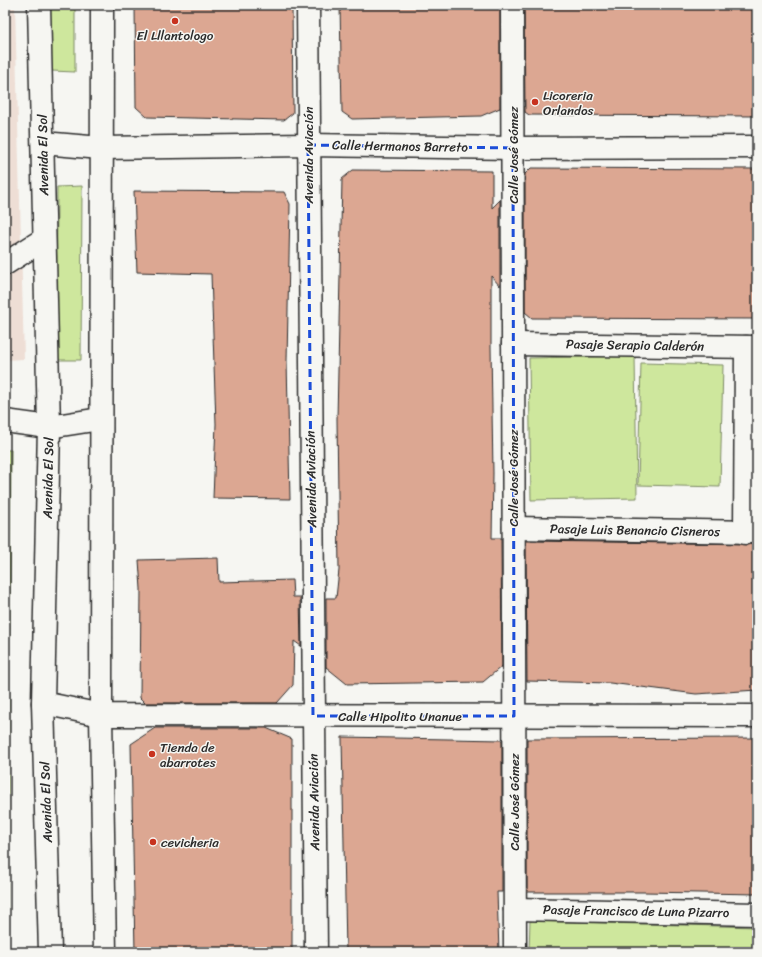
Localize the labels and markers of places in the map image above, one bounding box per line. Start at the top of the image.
marker: El Lllantologo [170,16,180,26]
place label: El Lllantologo [137,24,214,47]
place label: Licoreria Orlandos [543,84,593,122]
marker: Licoreria Orlandos [530,97,540,107]
place label: Tienda de abarrotes [160,736,216,774]
marker: Tienda de abarrotes [147,749,157,759]
place label: cevicheria [161,831,219,854]
marker: cevicheria [148,837,158,847]

